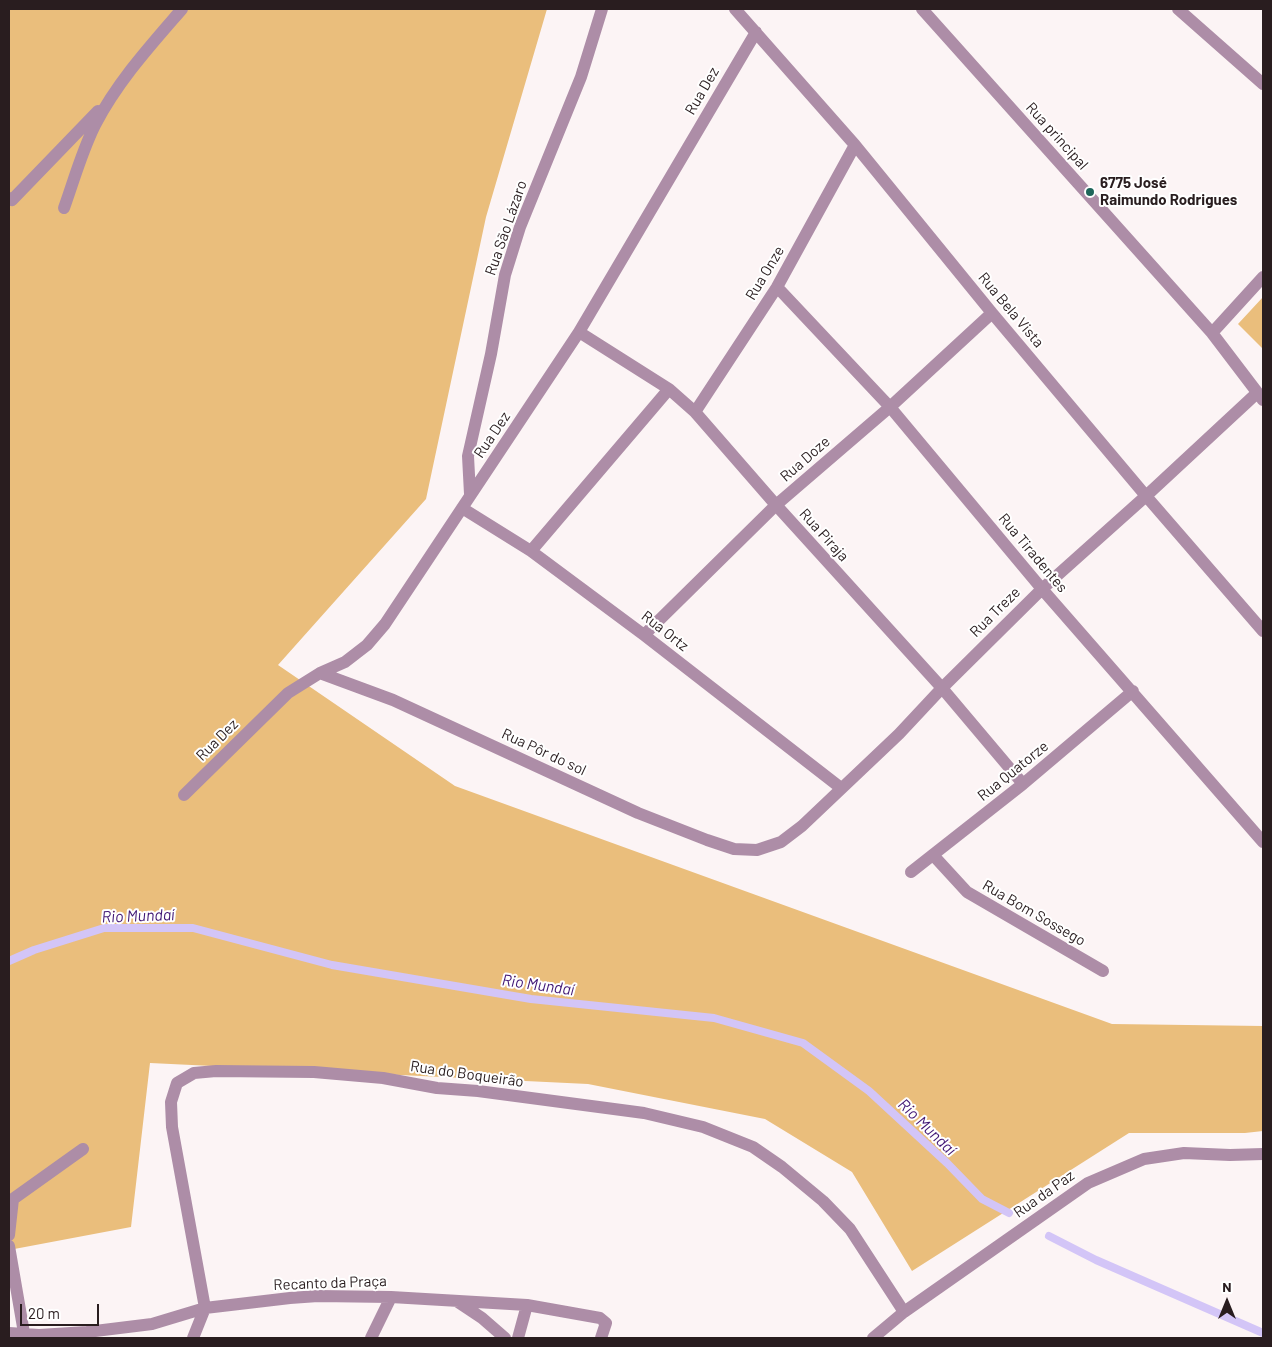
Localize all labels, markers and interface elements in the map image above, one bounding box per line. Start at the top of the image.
street label: Rua Dez [681,64,723,118]
street label: Rua principal [1022,99,1092,173]
place label: 6775 José Raimundo Rodrigues [1100,174,1237,209]
street label: Rua São Lázaro [481,178,531,278]
marker: 6775 José Raimundo Rodrigues [1084,186,1096,198]
street label: Rua Onze [742,243,788,303]
street label: Rua Bela Vista [974,269,1048,351]
street label: Rua Dez [470,408,514,462]
street label: Rua Doze [776,433,834,485]
street label: Rua Piraja [796,505,852,565]
street label: Rua Tiradentes [995,510,1071,596]
street label: Rua Treze [966,583,1024,641]
street label: Rua Ortz [638,607,692,655]
street label: Rua Dez [192,715,242,765]
street label: Rua Pôr do sol [499,725,589,779]
street label: Rua Quatorze [974,737,1052,805]
street label: Rua Bom Sossego [979,876,1089,950]
water label: Rio Mundaí [101,905,175,927]
water label: Rio Mundaí [501,970,575,1000]
street label: Rua do Boqueirão [409,1057,525,1091]
water label: Rio Mundaí [894,1095,960,1159]
street label: Rua da Paz [1010,1167,1078,1221]
street label: Recanto da Praça [273,1272,387,1294]
north arrow [1202,1277,1252,1327]
text: N [1222,1278,1232,1295]
scale bar [22,1294,101,1326]
text: 20 m [28,1304,60,1322]

